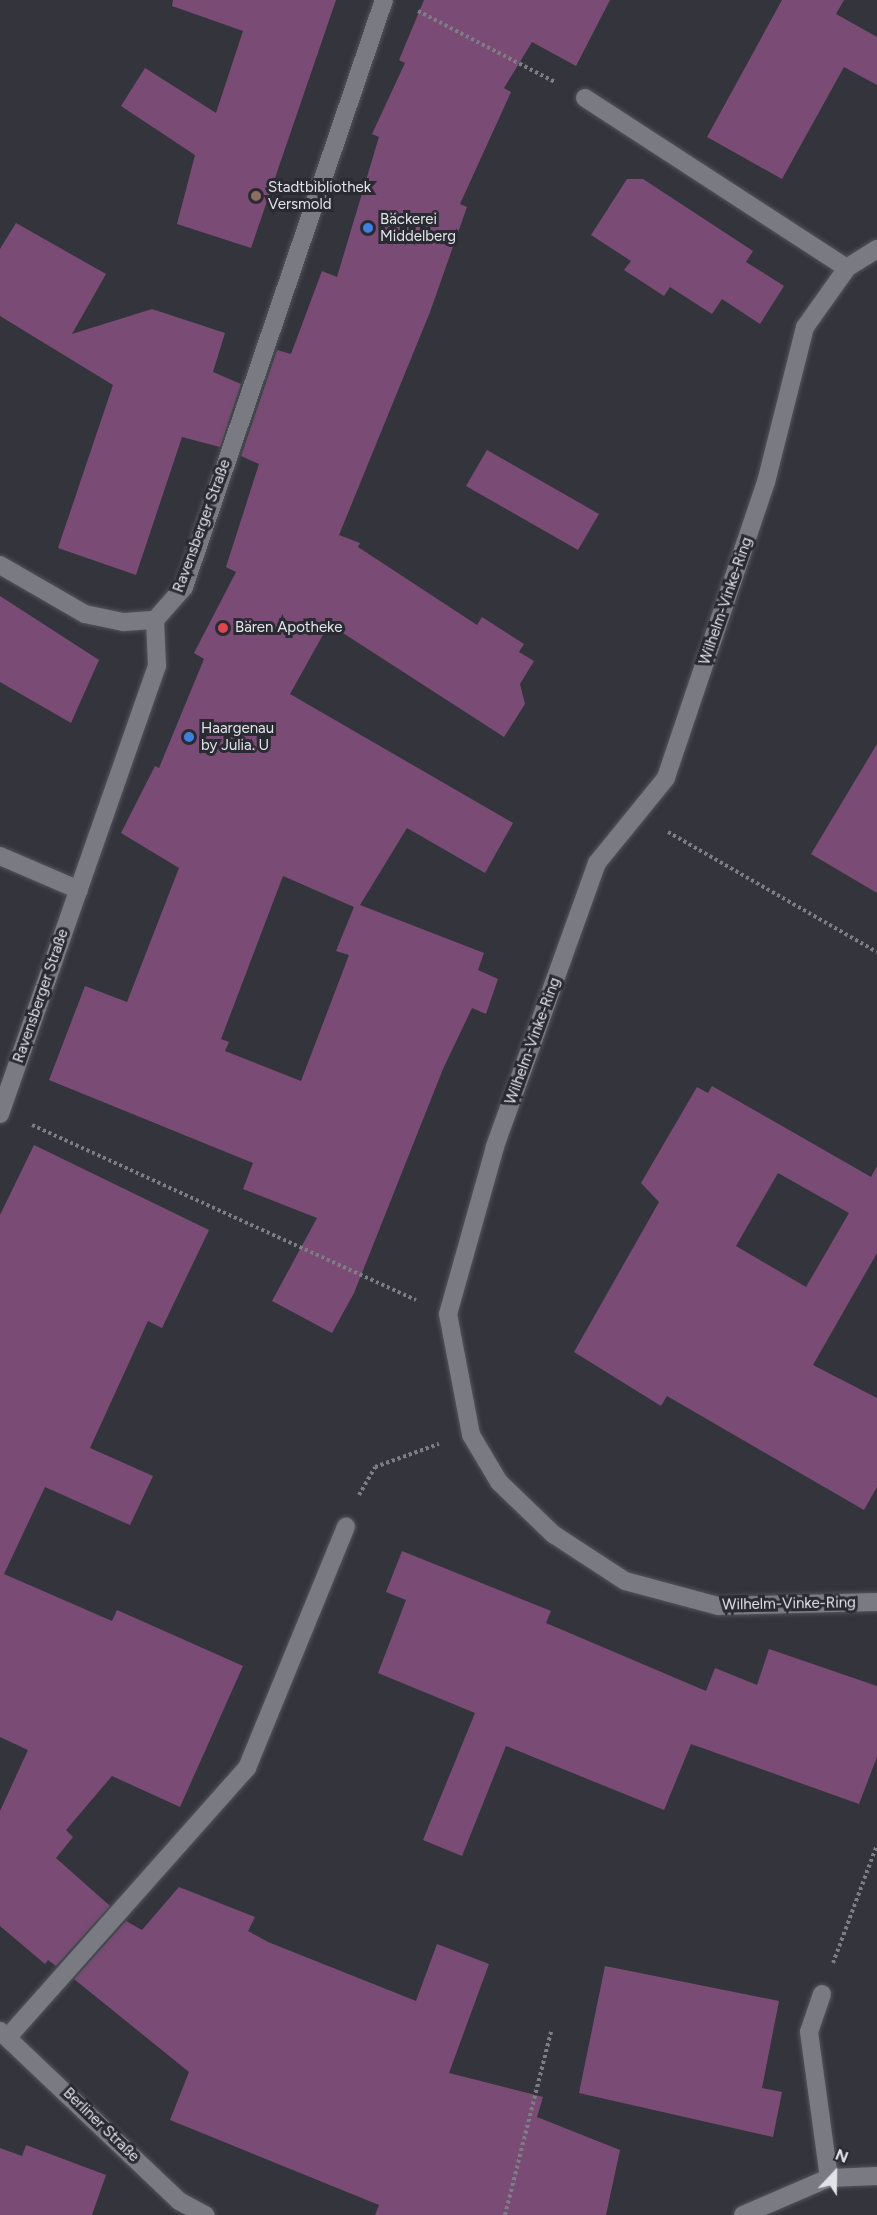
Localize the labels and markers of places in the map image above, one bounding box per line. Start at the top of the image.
place label: Stadtbibliothek Versmold [268,178,371,213]
marker: Stadtbibliothek Versmold [249,189,263,203]
place label: Bäckerei Middelberg [380,210,456,245]
marker: Bäckerei Middelberg [361,221,375,235]
place label: Bären Apotheke [235,619,342,637]
marker: Bären Apotheke [216,621,230,635]
place label: Haargenau by Julia. U [201,719,274,754]
marker: Haargenau by Julia. U [182,730,196,744]

